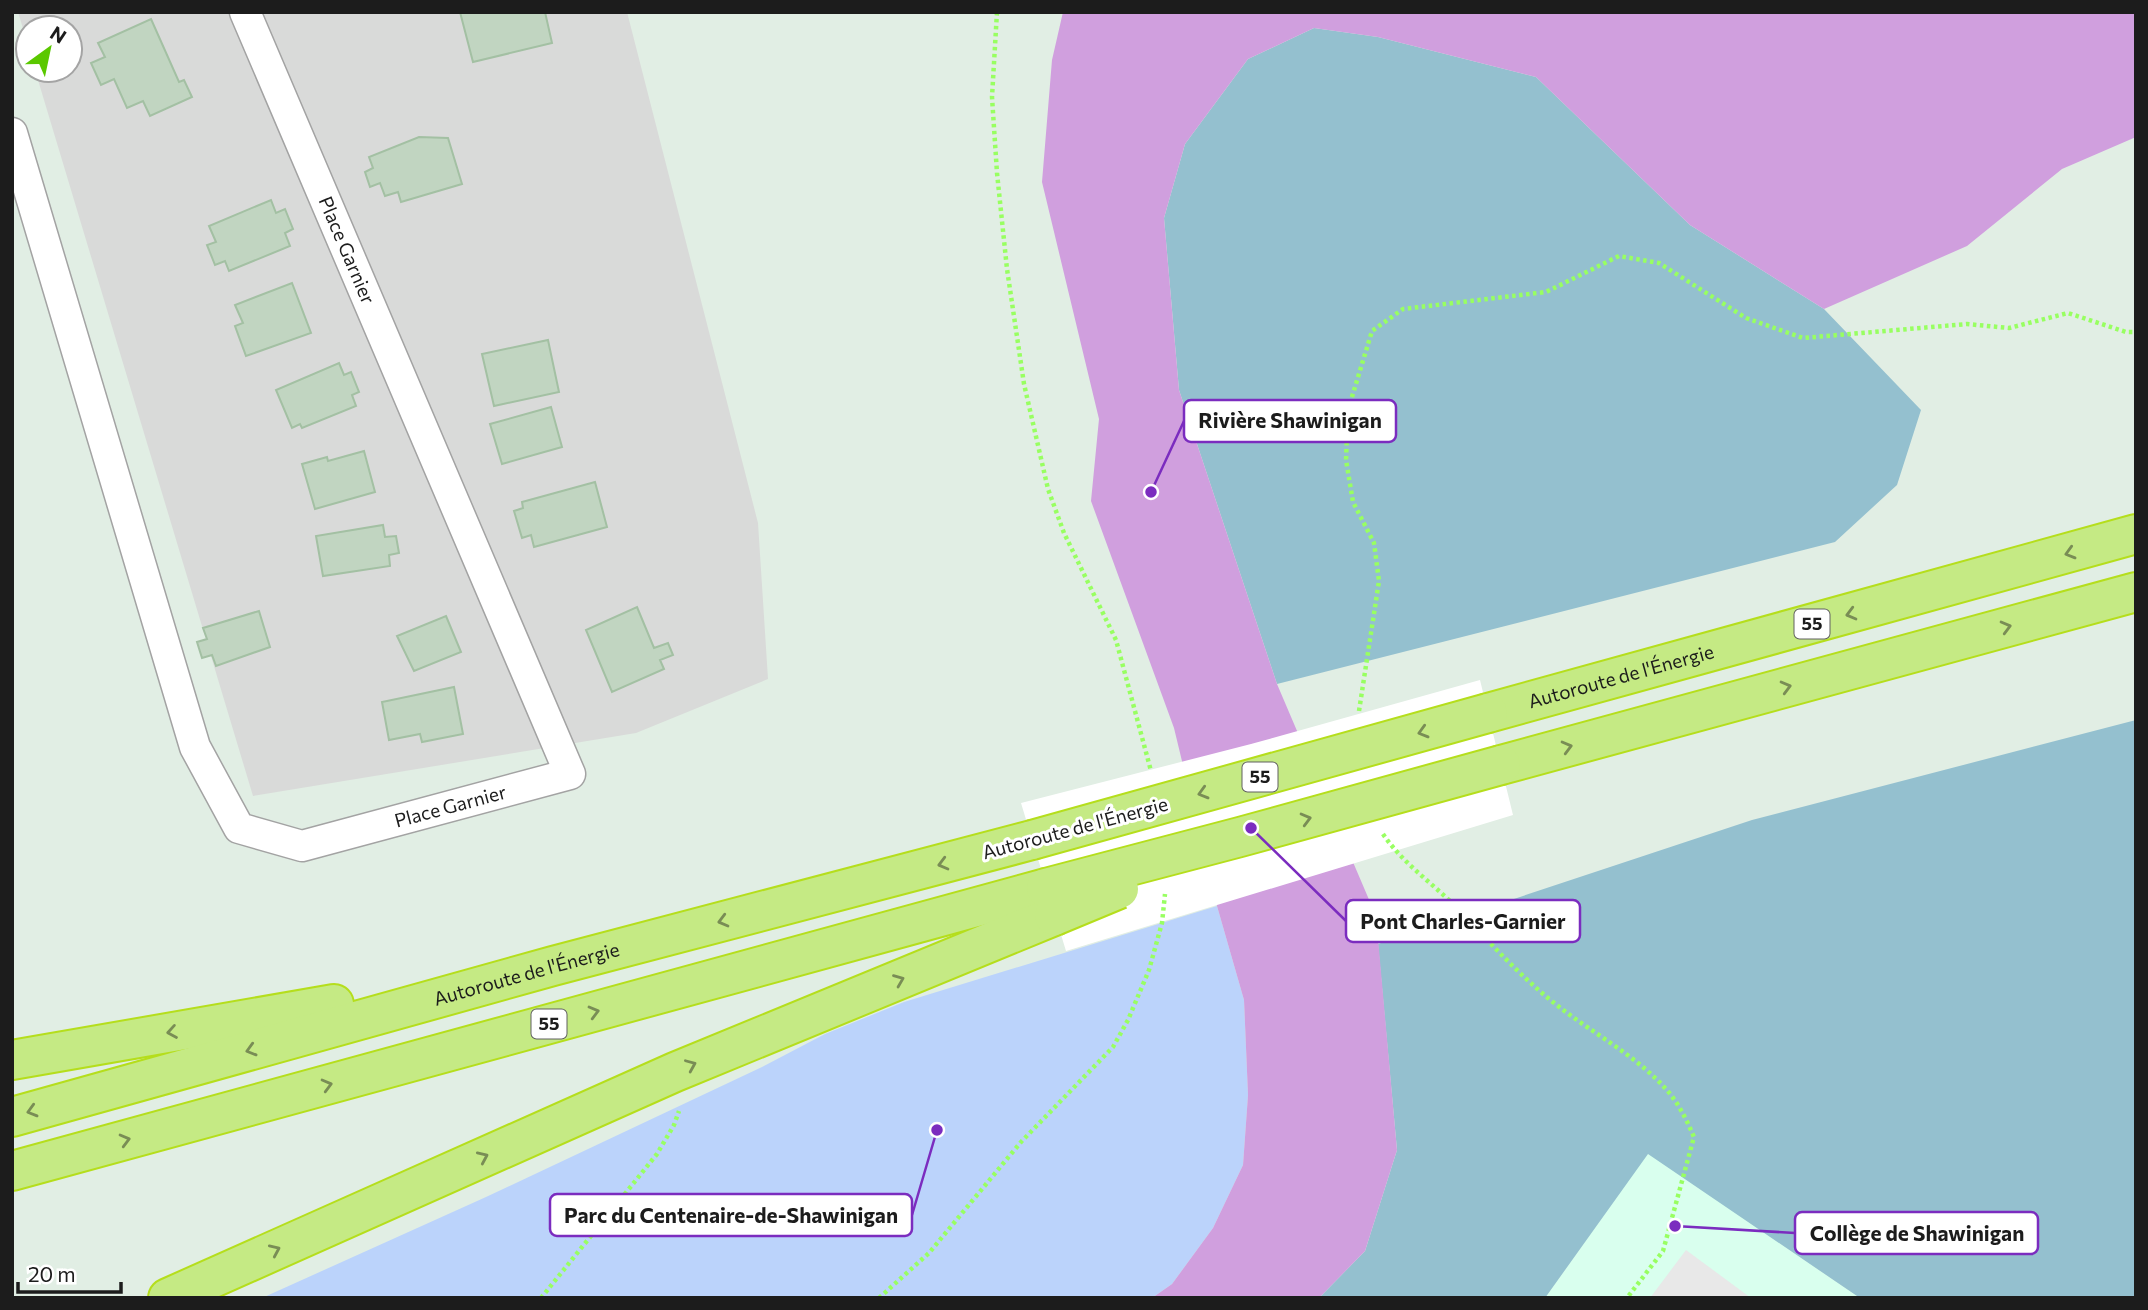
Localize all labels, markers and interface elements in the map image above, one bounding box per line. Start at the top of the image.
north arrow [14,14,84,84]
text: N [46,21,71,48]
street label: Place Garnier [314,193,381,307]
callout: Rivière Shawinigan [1184,400,1396,442]
text: Rivière Shawinigan [1198,407,1382,432]
one-way arrow [2064,545,2076,559]
one-way arrow [1845,605,1857,620]
road number: 55 [1794,610,1829,638]
one-way arrow [2000,621,2012,635]
street label: Autoroute de l'Énergie [1526,639,1716,712]
one-way arrow [1780,681,1792,695]
one-way arrow [1417,723,1429,738]
one-way arrow [1561,741,1573,756]
road number: 55 [1242,762,1278,792]
street label: Place Garnier [392,780,509,832]
one-way arrow [1198,784,1210,799]
street label: Autoroute de l'Énergie [979,792,1170,863]
one-way arrow [1300,813,1312,828]
one-way arrow [937,855,949,870]
callout: Pont Charles-Garnier [1346,900,1580,942]
text: Pont Charles-Garnier [1360,908,1566,933]
one-way arrow [717,913,729,927]
street label: Autoroute de l'Énergie [431,937,622,1010]
one-way arrow [892,975,904,989]
one-way arrow [588,1006,600,1020]
road number: 55 [532,1009,566,1038]
one-way arrow [166,1024,178,1039]
one-way arrow [246,1042,258,1056]
one-way arrow [684,1060,696,1074]
one-way arrow [321,1079,333,1093]
one-way arrow [27,1103,39,1117]
one-way arrow [119,1134,131,1148]
one-way arrow [476,1151,488,1165]
callout: Parc du Centenaire-de-Shawinigan [550,1194,912,1236]
text: Parc du Centenaire-de-Shawinigan [564,1202,898,1227]
callout: Collège de Shawinigan [1795,1212,2038,1254]
text: Collège de Shawinigan [1810,1220,2024,1245]
one-way arrow [268,1244,281,1258]
scale bar [18,1250,121,1294]
text: 20 m [28,1261,76,1286]

